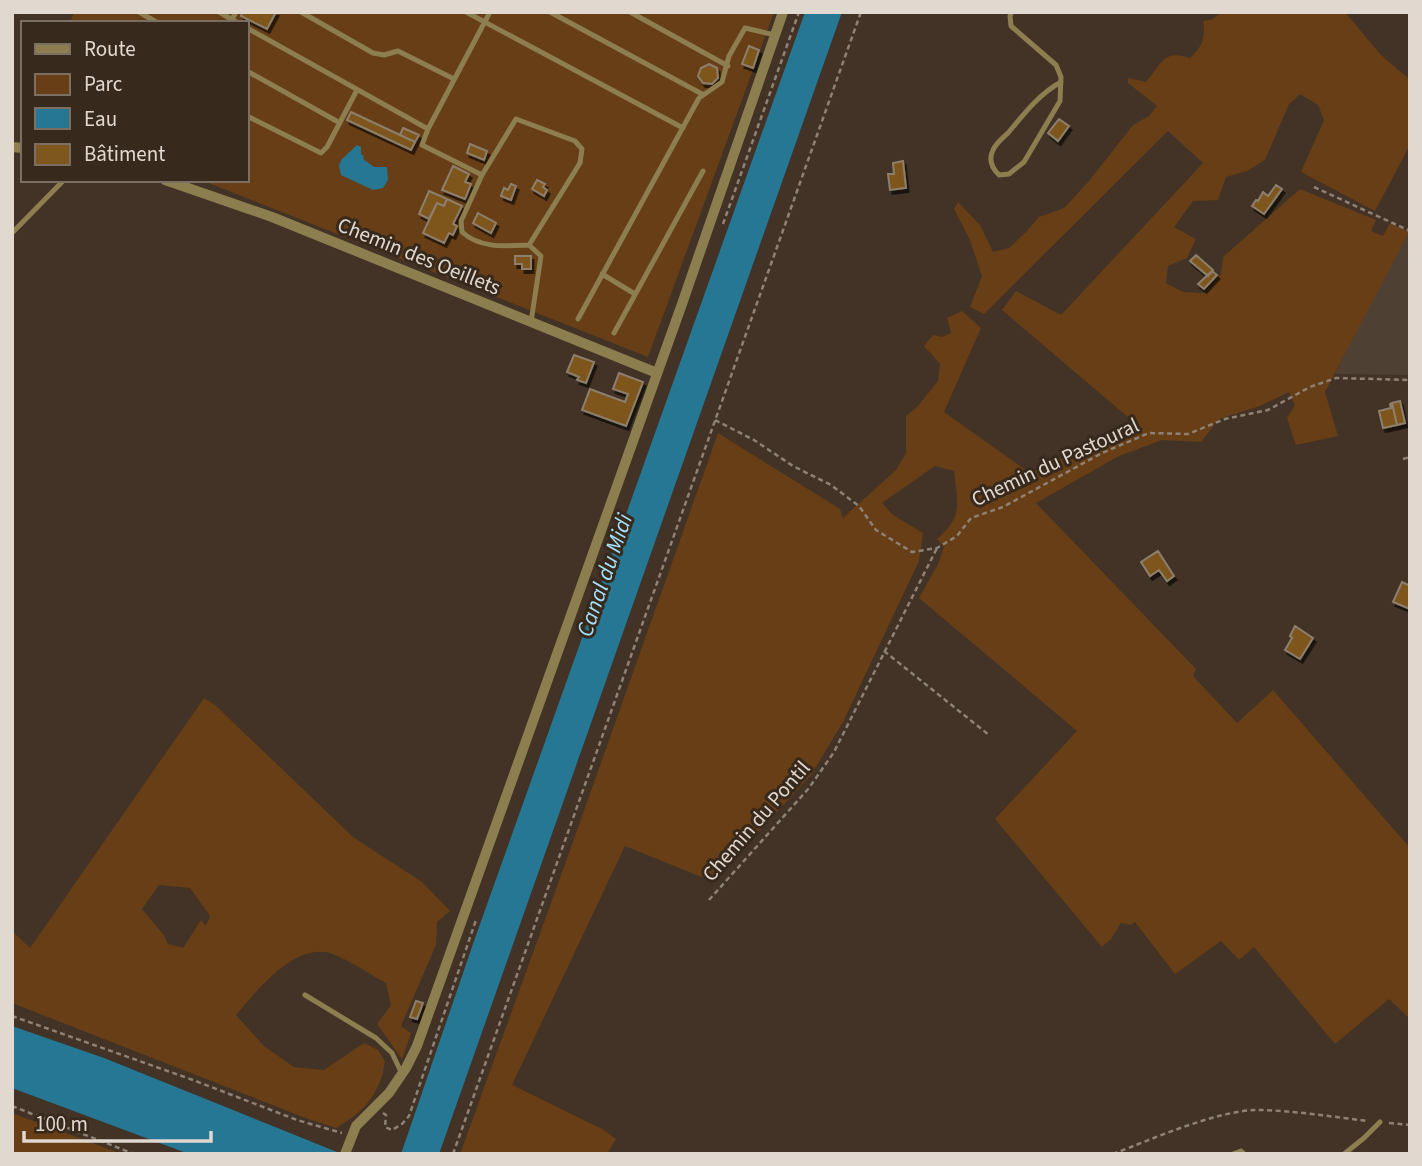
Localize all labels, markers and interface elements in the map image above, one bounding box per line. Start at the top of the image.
legend [21,21,248,182]
text: Route [84,34,136,64]
text: Parc [84,69,123,99]
text: Eau [84,104,117,134]
text: Bâtiment [84,139,165,169]
street label: Chemin des Oeillets [333,210,505,302]
street label: Chemin du Pastoural [966,410,1144,514]
water label: Canal du Midi [568,509,641,641]
street label: Chemin du Pontil [695,754,817,888]
scale bar [24,1100,212,1144]
text: 100 m [35,1109,88,1139]

